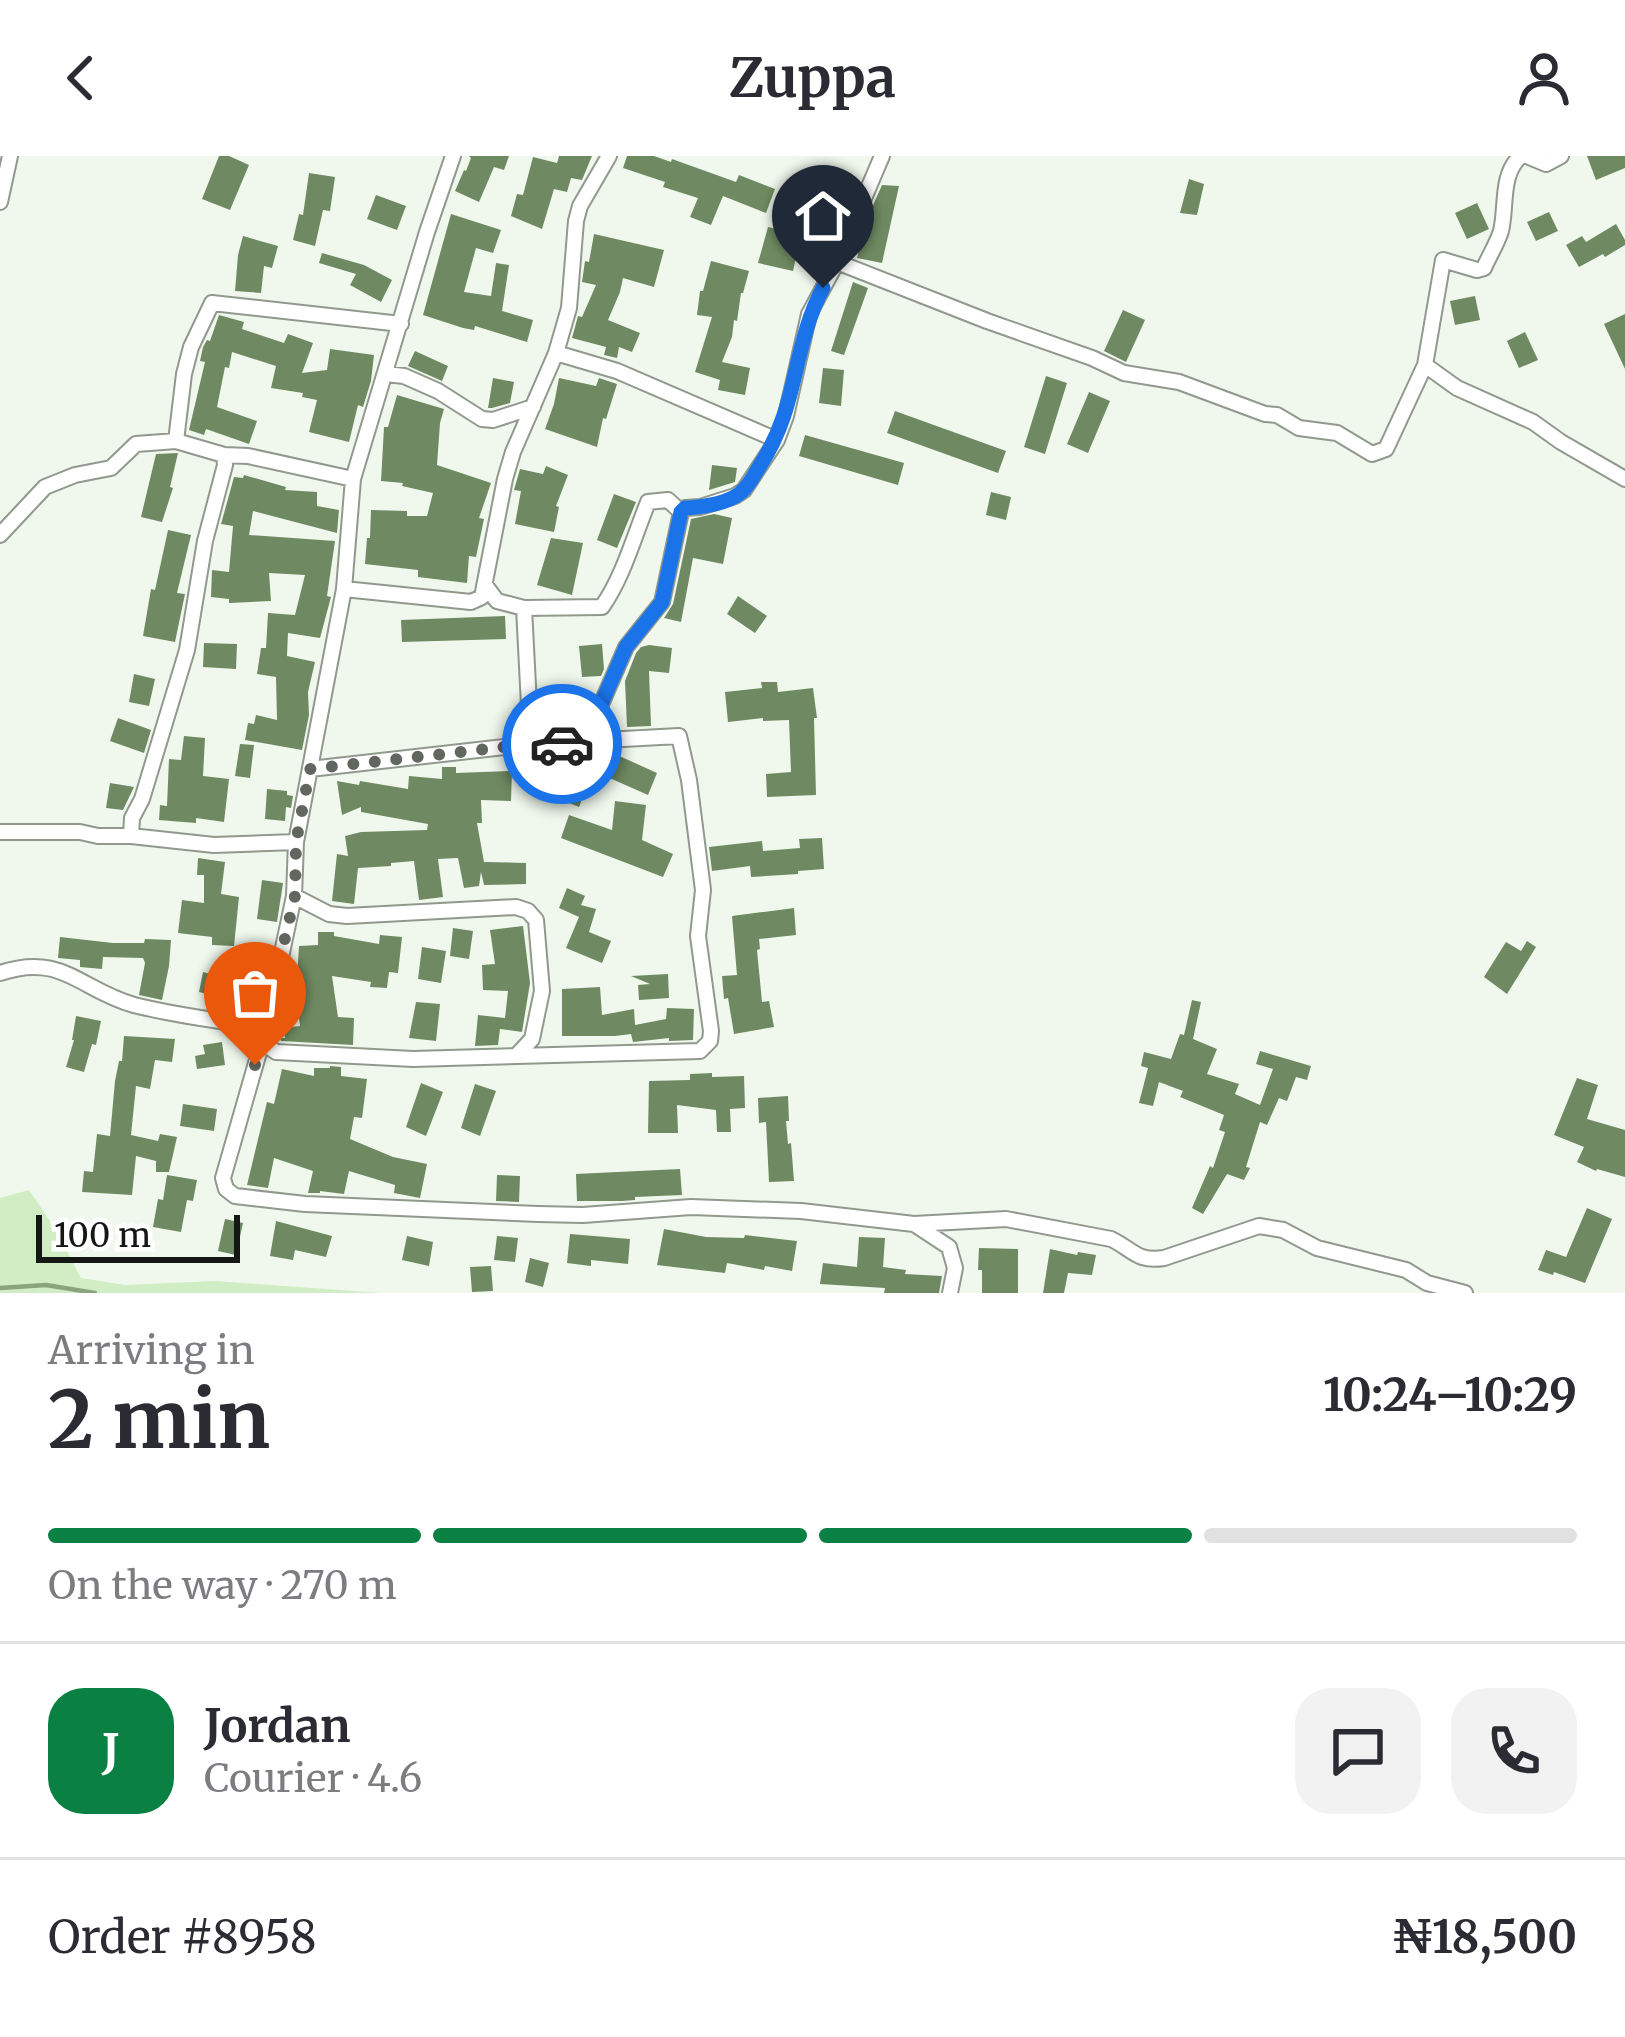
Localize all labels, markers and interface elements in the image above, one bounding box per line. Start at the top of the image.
text: Zuppa [729,44,896,112]
icon: back [48,45,114,111]
icon: person [1511,45,1577,111]
pin [772,165,874,288]
icon: home [790,183,856,249]
courier [502,684,622,804]
icon: car [529,711,595,777]
pin [204,942,306,1065]
icon: bag [222,960,288,1026]
scale bar [36,1209,240,1262]
text: 100 m [54,1215,151,1256]
text: Arriving in [48,1326,255,1375]
text: 10:24–10:29 [1323,1367,1577,1423]
text: 2 min [48,1371,270,1469]
text: On the way · 270 m [48,1561,397,1610]
button: chat [1295,1688,1421,1814]
button: phone [1451,1688,1577,1814]
text: Jordan [204,1698,351,1754]
text: J [102,1723,120,1779]
text: Courier · 4.6 [204,1754,422,1803]
text: Order #8958 [48,1909,317,1965]
text: ₦18,500 [1391,1909,1577,1965]

